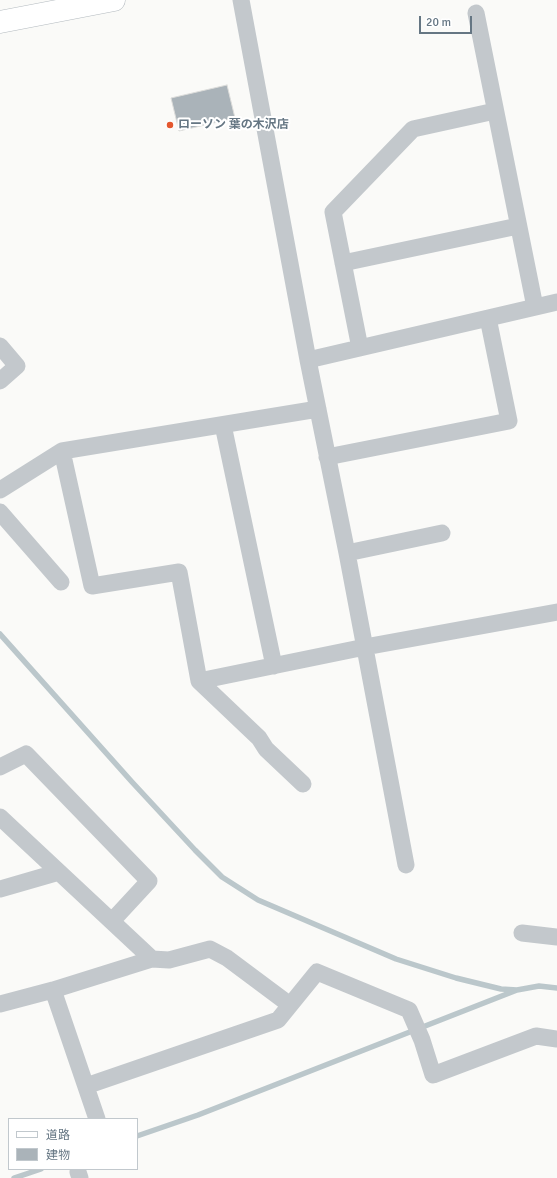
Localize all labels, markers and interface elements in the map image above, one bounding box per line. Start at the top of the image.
scale bar [421,8,474,34]
text: 20 m [426,15,451,30]
place label: ローソン 葉の木沢店 [178,118,289,132]
marker: ローソン 葉の木沢店 [165,120,175,130]
legend [8,1118,138,1170]
text: 道路 [46,1128,70,1143]
text: 建物 [46,1148,70,1163]

